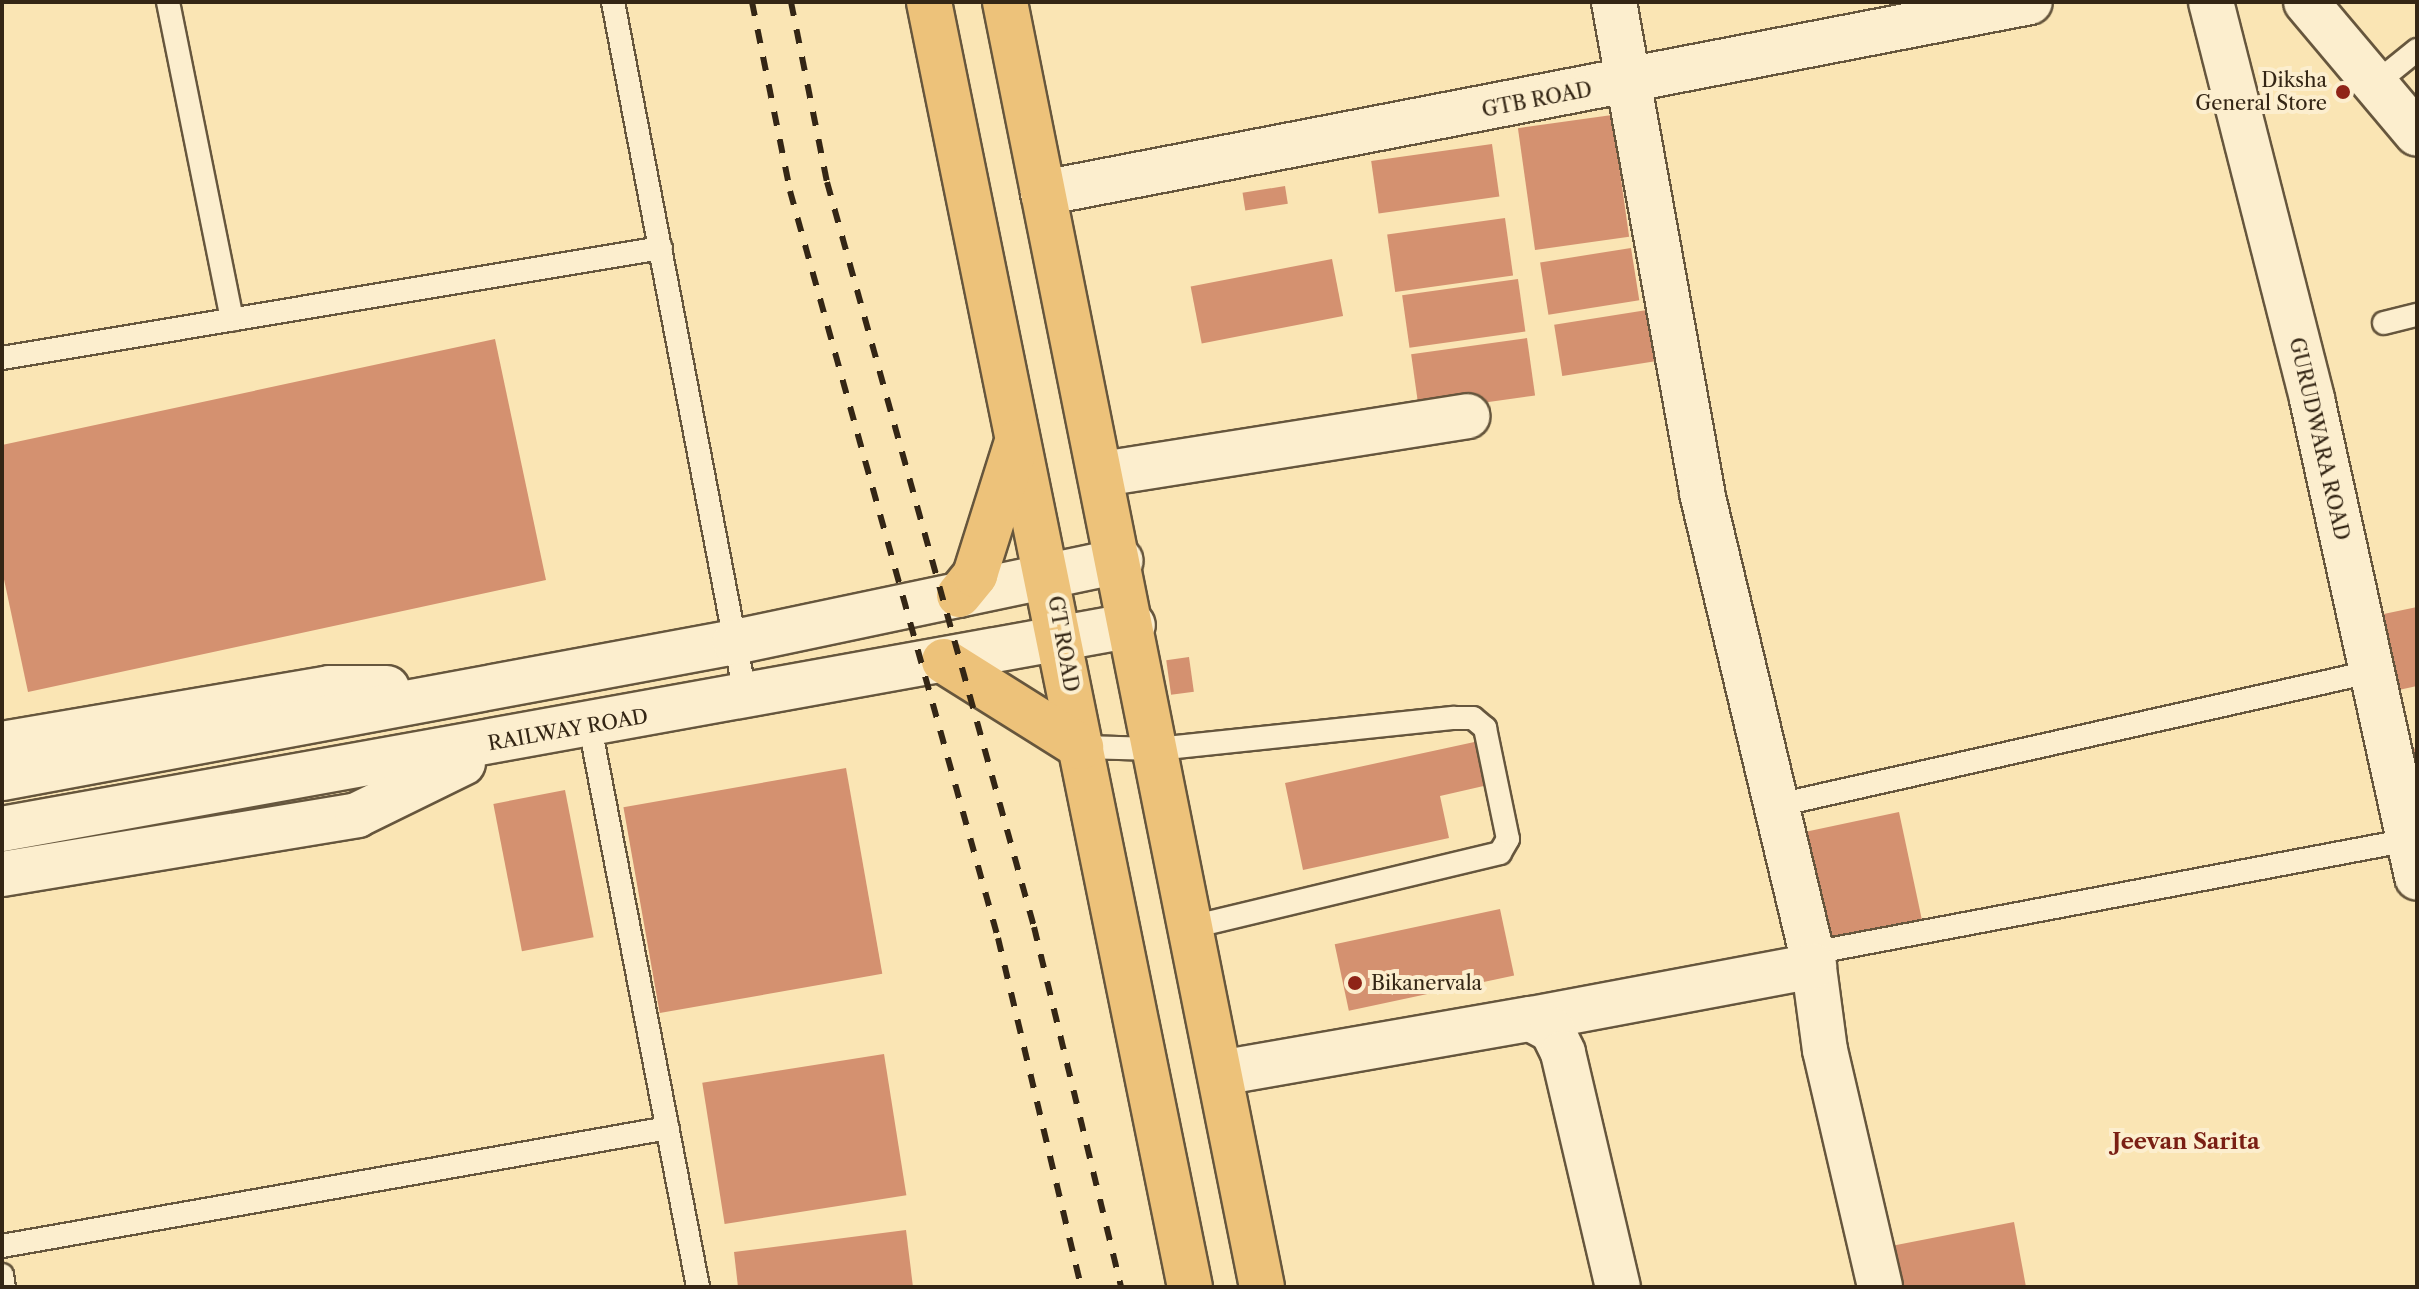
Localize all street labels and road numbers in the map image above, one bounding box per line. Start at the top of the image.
street label: GTB ROAD [1480,78,1594,122]
street label: GURUDWARA ROAD [2284,335,2354,543]
street label: GT ROAD [1043,594,1083,694]
street label: RAILWAY ROAD [486,704,650,756]

